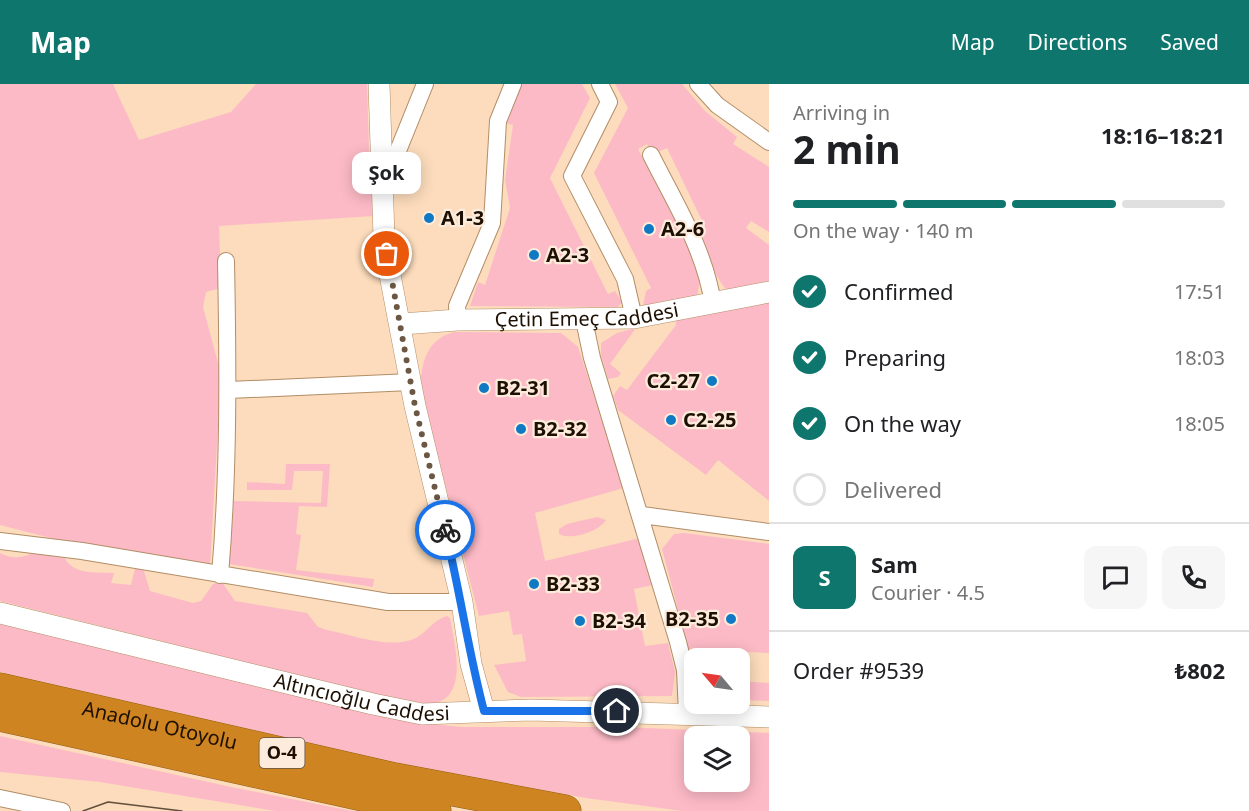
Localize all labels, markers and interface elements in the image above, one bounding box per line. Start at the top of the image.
text: Map [30,23,91,61]
text: Map [951,28,995,56]
text: Directions [1028,28,1127,56]
text: Saved [1160,28,1219,56]
text: Arriving in [793,99,890,126]
text: 18:16–18:21 [1101,120,1225,150]
text: 2 min [793,122,900,175]
callout: Şok [352,152,422,194]
text: Şok [369,159,404,186]
place label: A1-3 [441,204,484,231]
marker: A1-3 [422,211,436,225]
place label: A2-6 [661,215,704,242]
text: On the way · 140 m [793,217,973,244]
marker: A2-6 [642,222,656,236]
pin [361,228,412,279]
icon: bag [370,237,403,270]
place label: A2-3 [546,241,589,268]
marker: A2-3 [527,248,541,262]
icon: check [793,275,826,308]
text: Confirmed [844,276,954,306]
text: 17:51 [1174,278,1225,305]
street label: Çetin Emeç Caddesi [495,296,681,333]
icon: check [793,341,826,374]
text: Preparing [844,342,946,372]
text: 18:03 [1174,344,1225,371]
place label: C2-27 [646,367,700,394]
place label: B2-31 [496,374,550,401]
marker: C2-27 [705,374,719,388]
marker: B2-31 [477,381,491,395]
place label: C2-25 [683,406,737,433]
icon: check [793,407,826,440]
text: On the way [844,408,961,438]
text: 18:05 [1174,410,1225,437]
marker: C2-25 [664,413,678,427]
place label: B2-32 [533,415,587,442]
marker: B2-32 [514,422,528,436]
text: Delivered [844,474,942,504]
courier [415,500,475,560]
icon: bike [429,514,462,547]
button: chat [1084,546,1147,609]
button: phone [1162,546,1225,609]
text: Sam [871,549,918,579]
text: S [818,562,831,592]
place label: B2-33 [546,570,600,597]
marker: B2-33 [527,577,541,591]
text: Courier · 4.5 [871,579,985,606]
place label: B2-35 [665,605,719,632]
place label: B2-34 [592,607,647,634]
marker: B2-35 [724,612,738,626]
marker: B2-34 [573,614,587,628]
north arrow [684,648,750,714]
map controls [684,648,750,792]
text: Order #9539 [793,655,924,685]
text: ₺802 [1175,655,1225,685]
street label: Altıncıoğlu Caddesi [271,666,450,727]
pin [591,685,642,736]
street label: Anadolu Otoyolu [80,694,240,756]
icon: home [600,694,633,727]
button: layers [684,726,750,792]
road number: O-4 [260,738,304,768]

